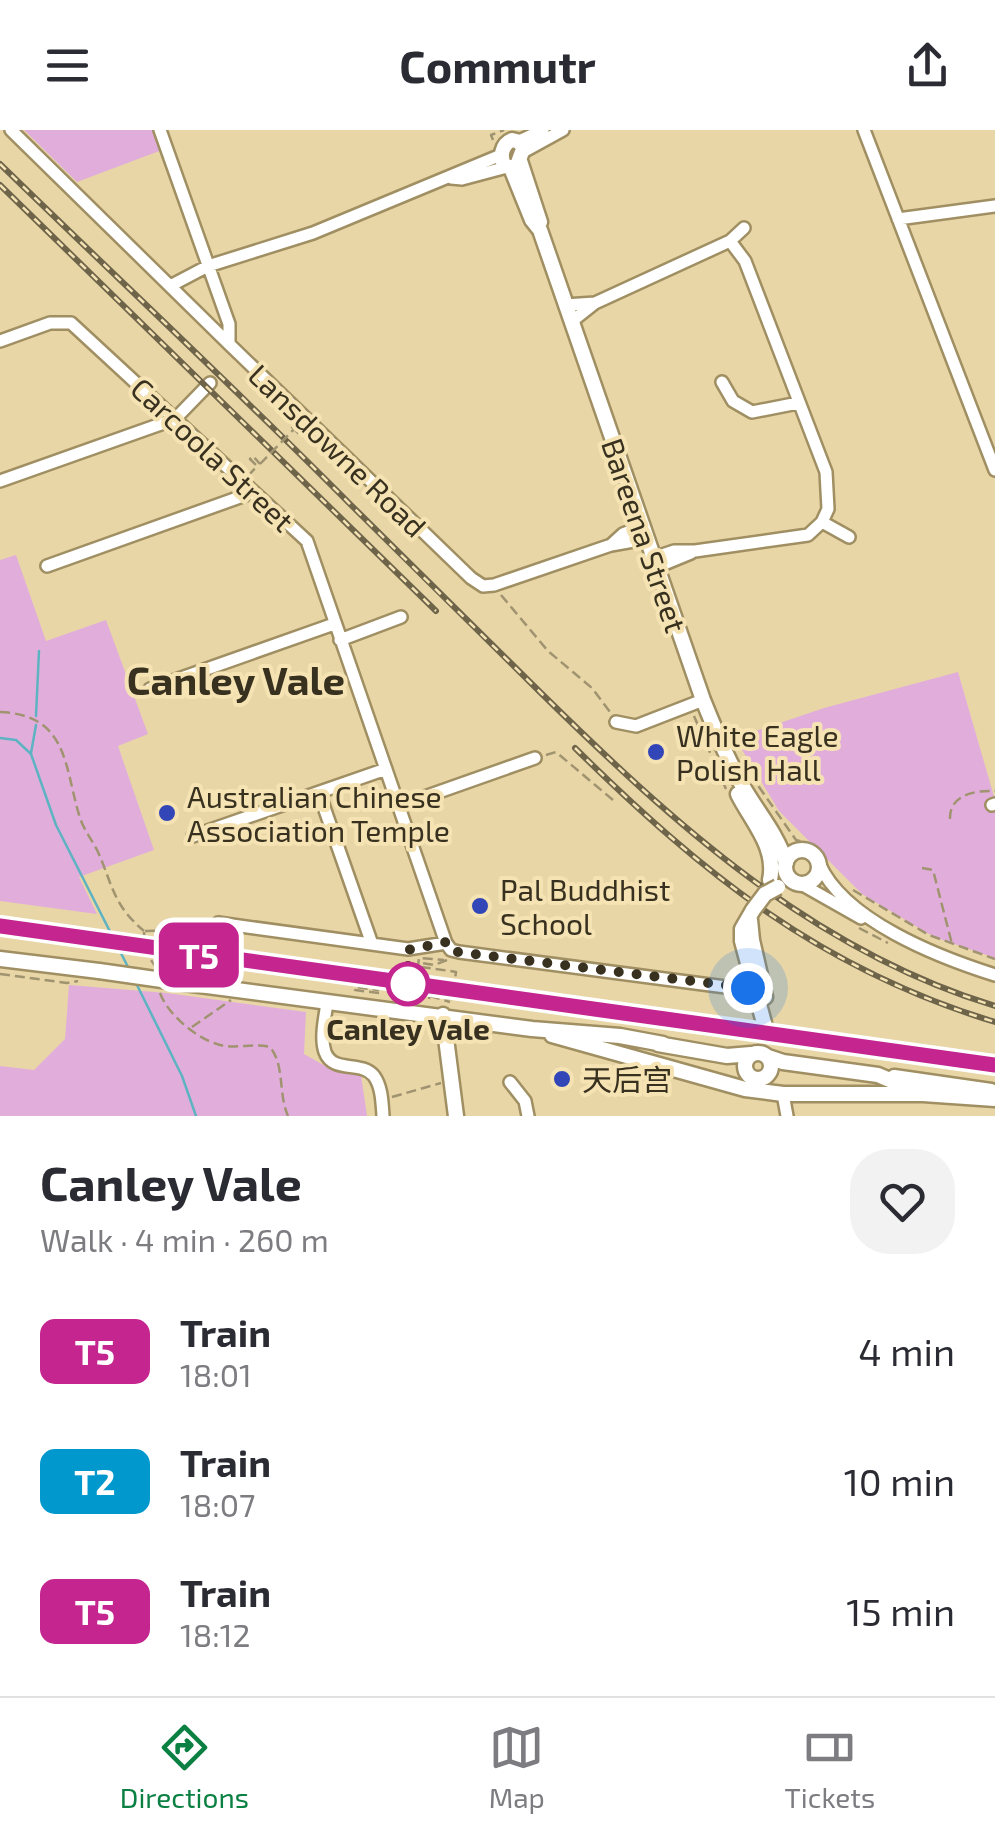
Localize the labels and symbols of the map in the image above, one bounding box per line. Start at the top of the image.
street label: Lansdowne Road [242,356,434,544]
street label: Carcoola Street [124,370,302,538]
street label: Bareena Street [595,433,695,637]
district label: Canley Vale [127,655,345,704]
place label: White Eagle Polish Hall [676,717,839,787]
marker: White Eagle Polish Hall [645,741,667,763]
place label: Australian Chinese Association Temple [187,778,450,848]
marker: Australian Chinese Association Temple [156,802,178,824]
place label: Pal Buddhist School [500,871,671,941]
marker: Pal Buddhist School [469,895,491,917]
line badge: T5 [154,922,244,988]
marker: Canley Vale [387,963,429,1005]
your location [723,963,773,1013]
place label: Canley Vale [326,1010,490,1047]
place label: 天后宫 [582,1061,672,1097]
marker: 天后宫 [551,1068,573,1090]

